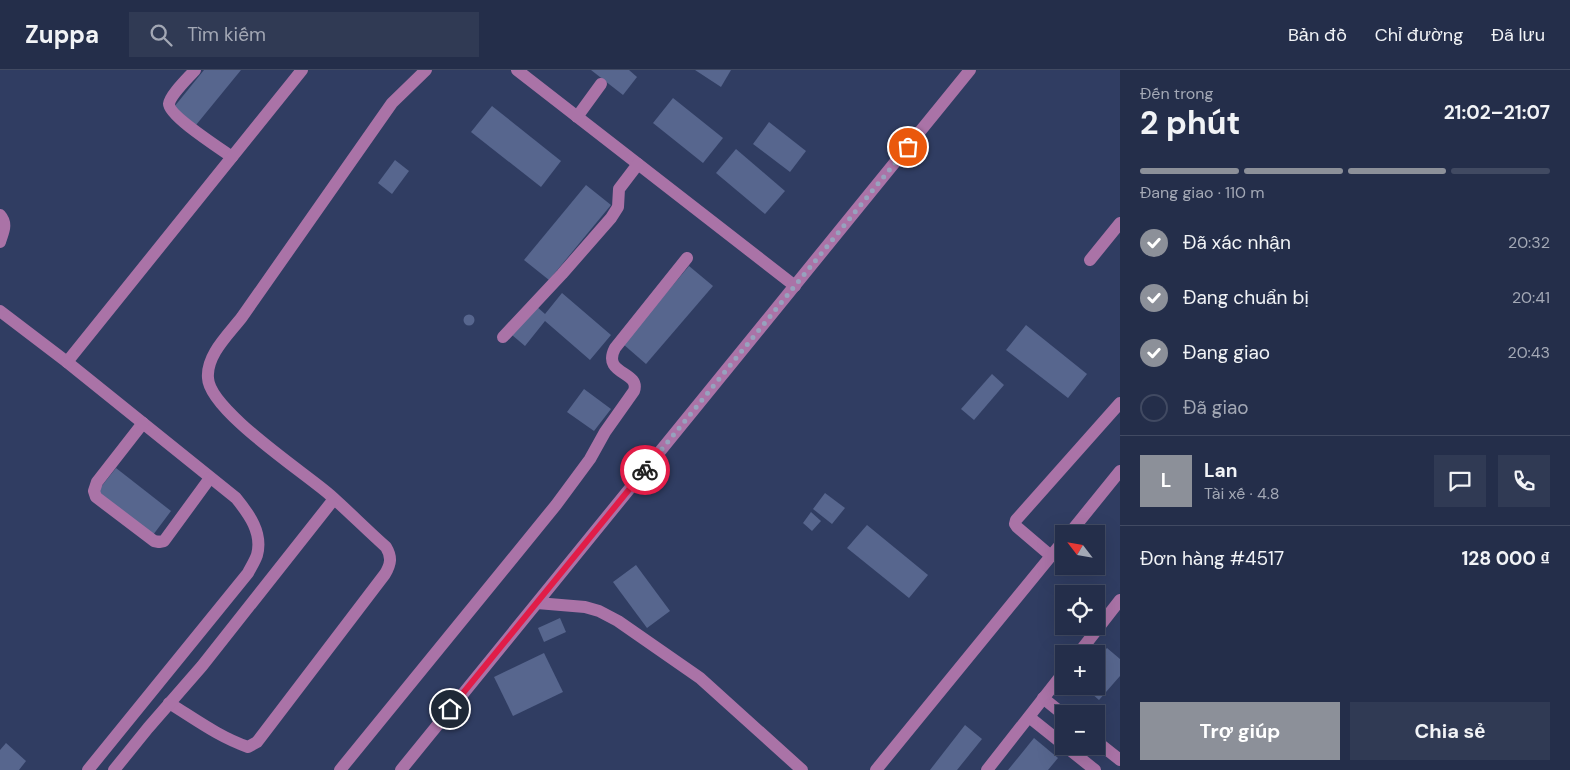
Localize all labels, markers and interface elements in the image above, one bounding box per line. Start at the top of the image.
search box [129,12,479,57]
text: Zuppa [25,19,99,50]
icon: search [147,21,175,49]
text: Tìm kiếm [187,22,266,47]
text: Bản đồ [1288,23,1347,47]
text: Chỉ đường [1375,23,1463,47]
text: Đã lưu [1491,23,1545,47]
text: Đến trong [1140,83,1213,104]
text: 21:02–21:07 [1444,100,1550,125]
text: 2 phút [1140,102,1240,144]
pin [887,126,929,168]
icon: bag [894,133,922,161]
text: Đang giao · 110 m [1140,182,1265,203]
icon: check [1140,229,1168,257]
text: Đã xác nhận [1183,230,1291,255]
text: 20:32 [1508,232,1550,253]
icon: check [1140,284,1168,312]
text: Đang chuẩn bị [1183,285,1309,310]
text: 20:41 [1512,287,1550,308]
icon: check [1140,339,1168,367]
text: Đang giao [1183,340,1270,365]
text: 20:43 [1508,342,1550,363]
text: Đã giao [1183,395,1249,420]
courier [620,445,670,495]
button: chat [1434,455,1486,507]
button: phone [1498,455,1550,507]
icon: bike [631,456,659,484]
text: Lan [1204,458,1237,483]
text: L [1161,468,1171,493]
text: Tài xế · 4.8 [1204,483,1280,504]
north arrow [1055,525,1105,575]
map controls [1055,525,1105,755]
text: Đơn hàng #4517 [1140,546,1284,571]
text: 128 000 ₫ [1461,546,1550,571]
button: locate [1055,585,1105,635]
button: + [1055,645,1105,695]
pin [429,688,471,730]
icon: home [436,695,464,723]
button: Trợ giúp [1140,702,1340,760]
button: Chia sẻ [1350,702,1550,760]
button: − [1055,705,1105,755]

